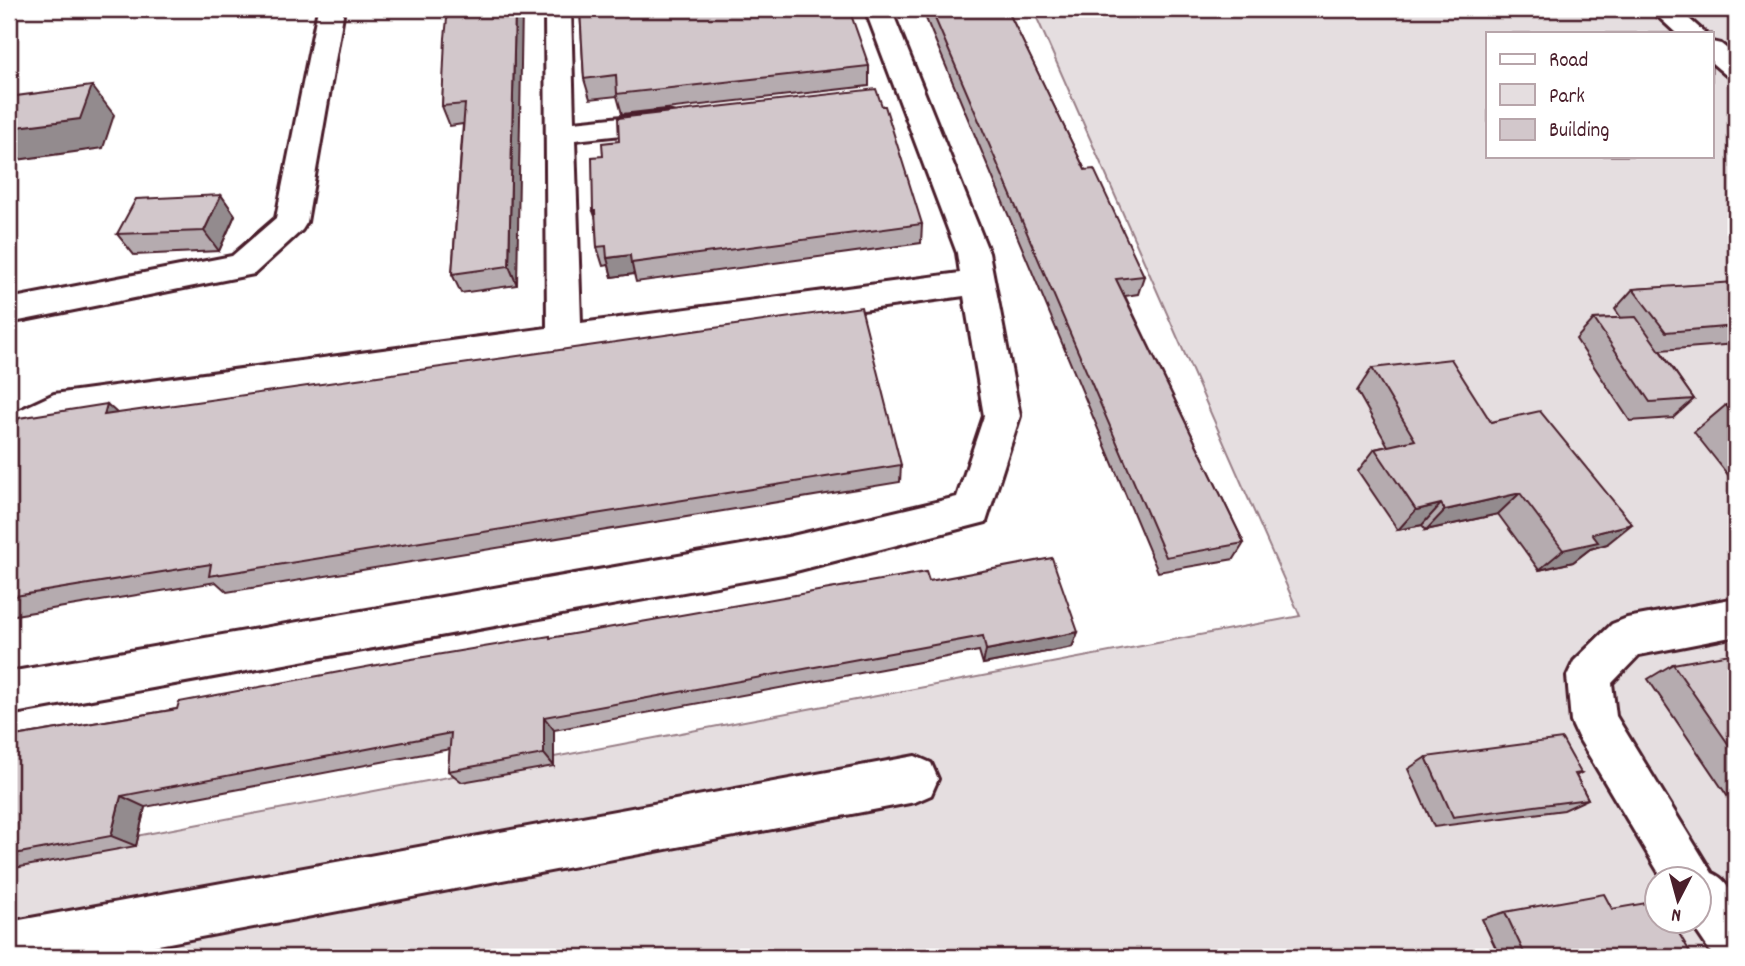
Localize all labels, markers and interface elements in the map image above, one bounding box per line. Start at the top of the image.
legend [1486,32,1714,158]
text: Road [1549,47,1588,77]
text: Park [1549,83,1585,113]
text: Building [1549,117,1609,147]
north arrow [1644,864,1714,934]
text: N [1671,900,1683,927]

